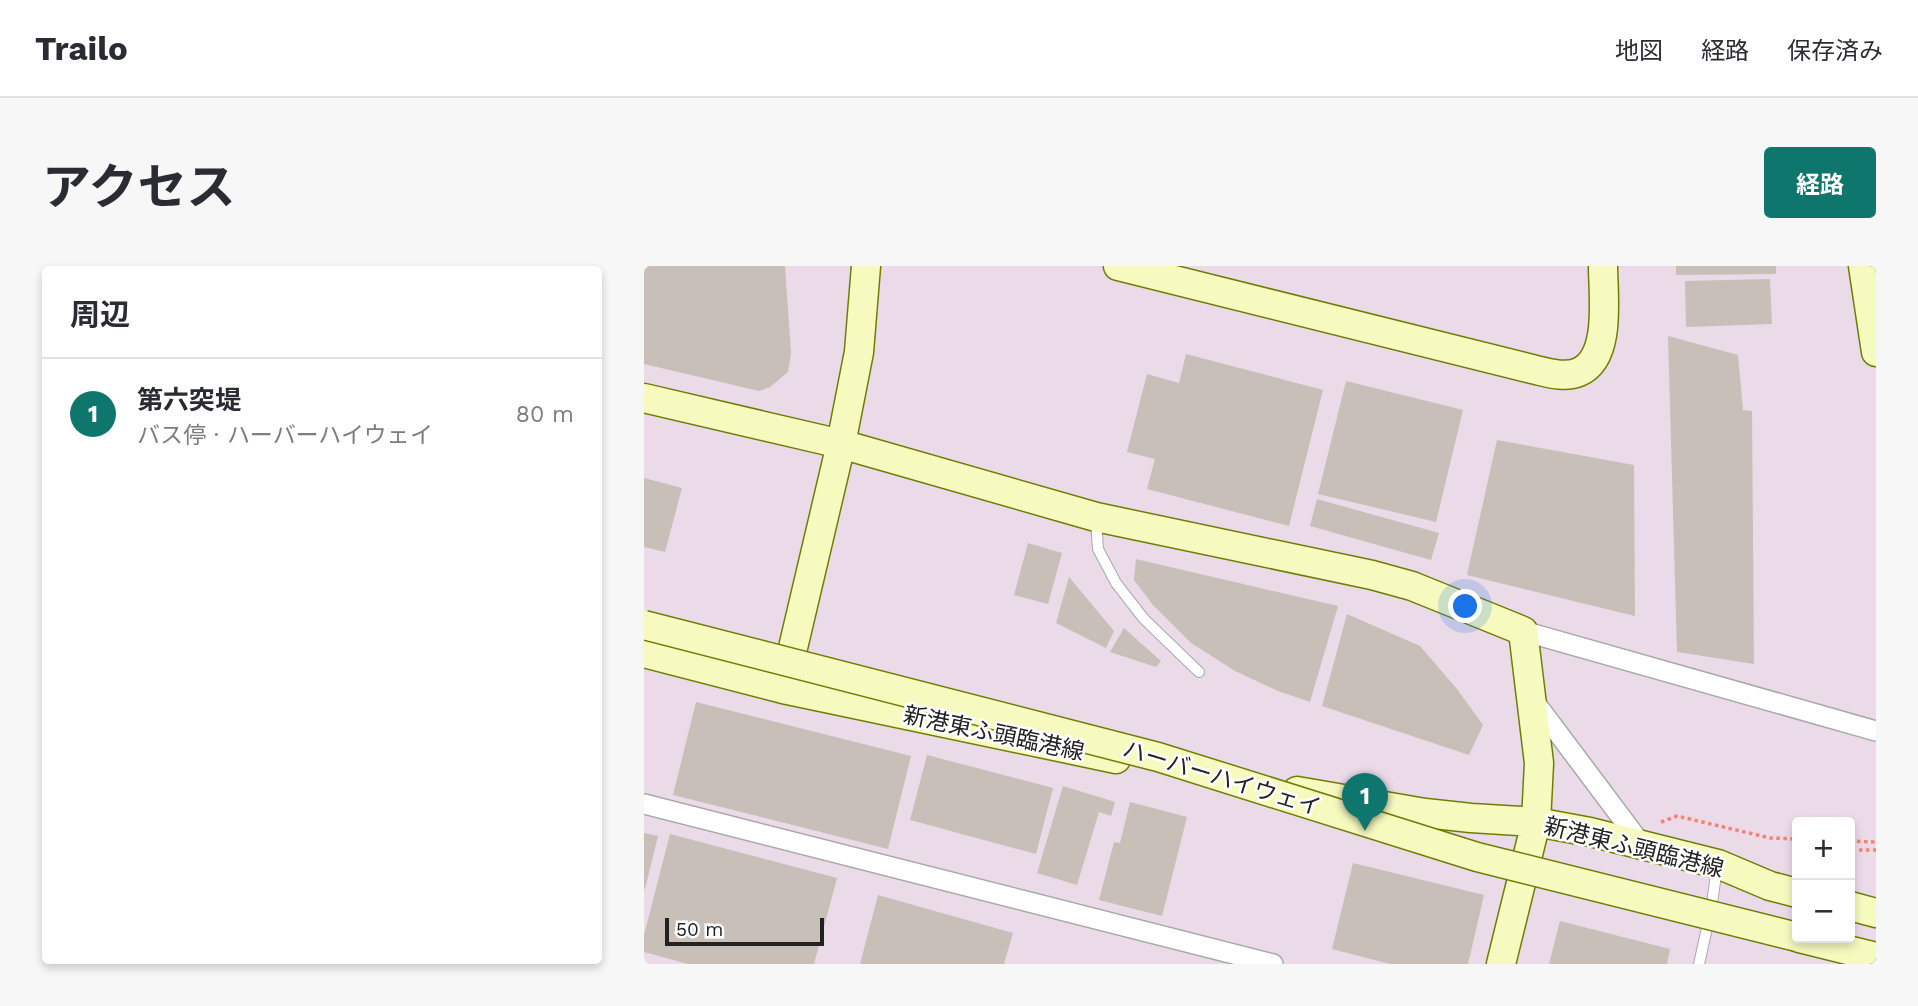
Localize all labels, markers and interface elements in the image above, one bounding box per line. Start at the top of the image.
text: Trailo [35,29,128,68]
text: 地図 [1615,37,1663,65]
text: 経路 [1701,37,1749,65]
text: 保存済み [1787,37,1883,65]
button: 経路 [1764,147,1876,218]
text: アクセス [42,158,236,216]
text: 周辺 [70,297,130,332]
text: 第六突堤 [137,385,241,415]
text: 1 [88,401,98,428]
text: 80 m [516,401,574,428]
text: バス停 · ハーバーハイウェイ [137,422,433,449]
your location [1448,589,1482,623]
street label: 新港東ふ頭臨港線 [901,701,1087,766]
street label: ハーバーハイウェイ [1119,735,1324,821]
pin: 1 [1342,773,1388,831]
street label: 新港東ふ頭臨港線 [1541,812,1726,883]
map controls [1792,817,1855,943]
button: + [1792,817,1855,880]
button: − [1792,880,1855,943]
scale bar [665,915,824,947]
text: 50 m [676,918,723,941]

